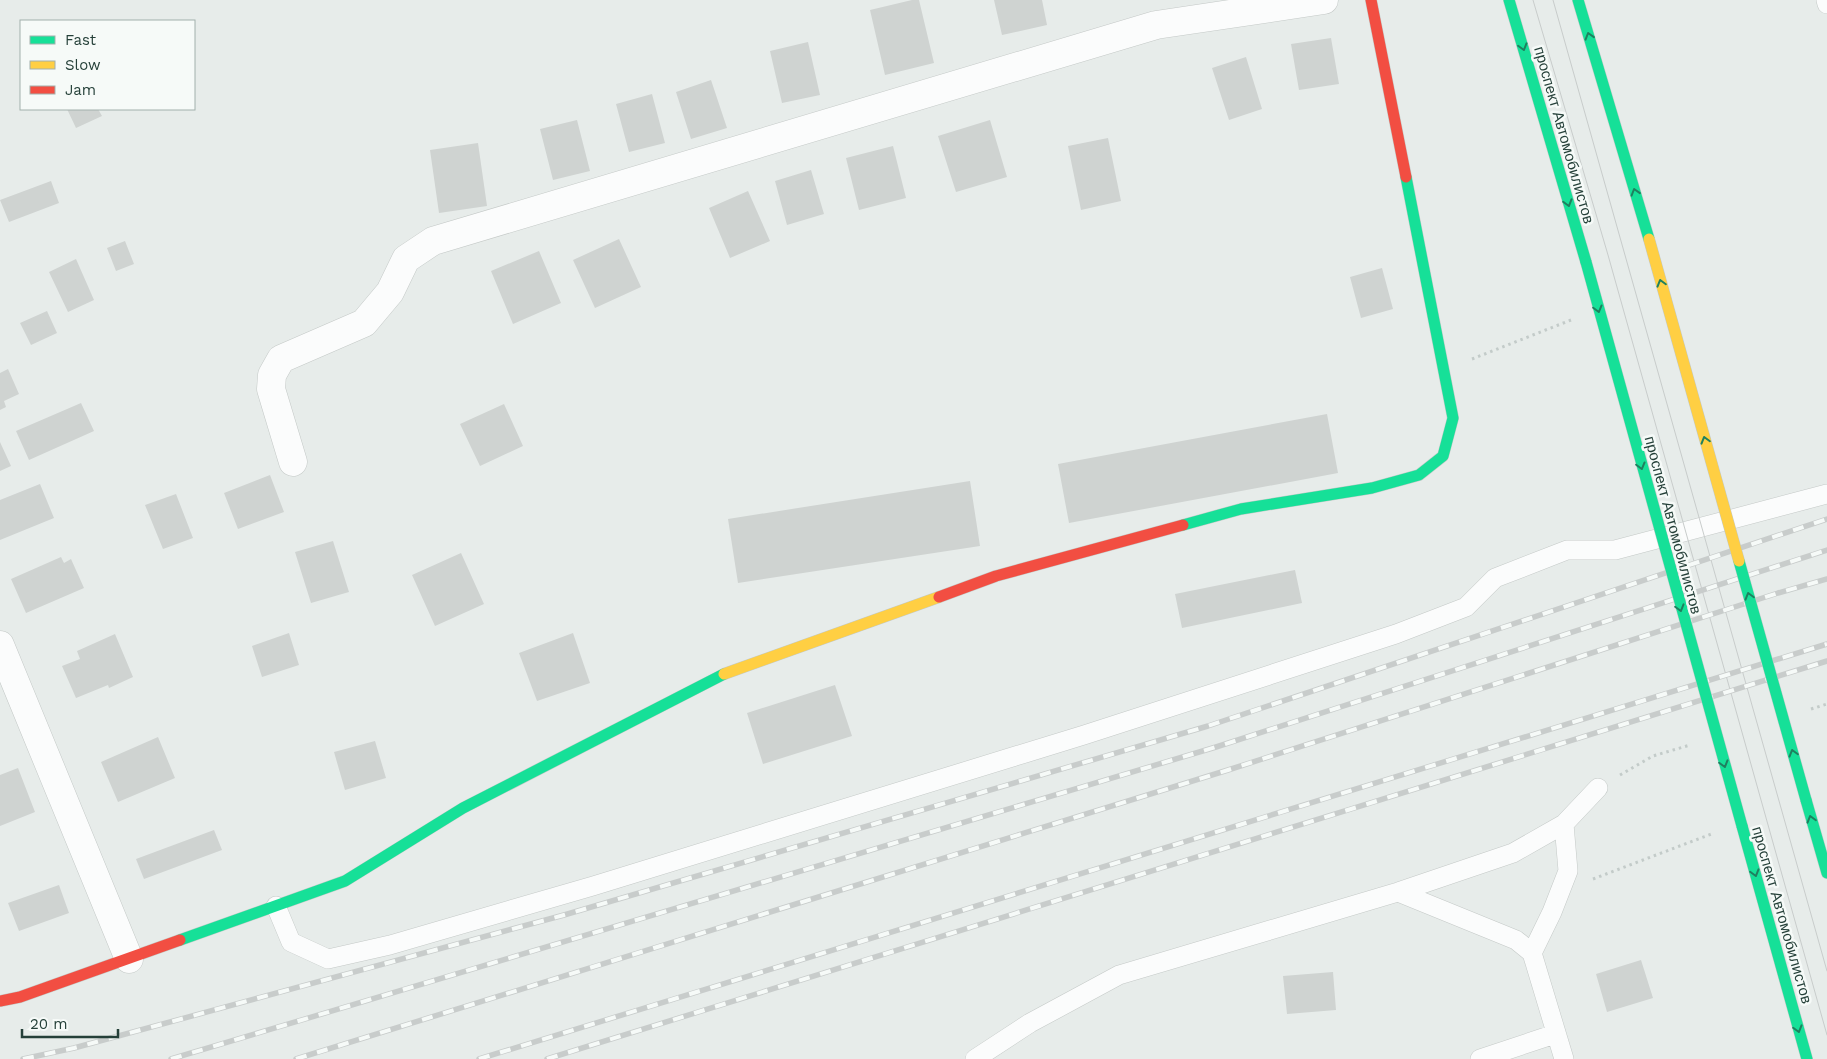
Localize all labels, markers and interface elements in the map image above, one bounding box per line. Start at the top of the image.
legend [20,20,195,110]
text: Fast [65,31,97,49]
one-way arrow [1584,32,1594,41]
one-way arrow [1517,42,1527,50]
street label: проспект Автомобилистов [1530,44,1598,226]
text: Slow [65,56,101,74]
text: Jam [65,81,96,99]
one-way arrow [1631,188,1641,196]
one-way arrow [1563,198,1573,206]
one-way arrow [1657,279,1667,288]
one-way arrow [1593,305,1603,313]
street label: проспект Автомобилистов [1641,434,1705,616]
one-way arrow [1701,436,1711,444]
one-way arrow [1635,462,1646,470]
one-way arrow [1744,592,1755,600]
one-way arrow [1674,603,1684,612]
one-way arrow [1788,749,1798,757]
one-way arrow [1719,760,1729,768]
one-way arrow [1807,816,1817,824]
street label: проспект Автомобилистов [1748,824,1816,1006]
one-way arrow [1749,868,1759,876]
scale bar [22,1006,119,1038]
text: 20 m [30,1015,68,1033]
one-way arrow [1793,1025,1803,1033]

